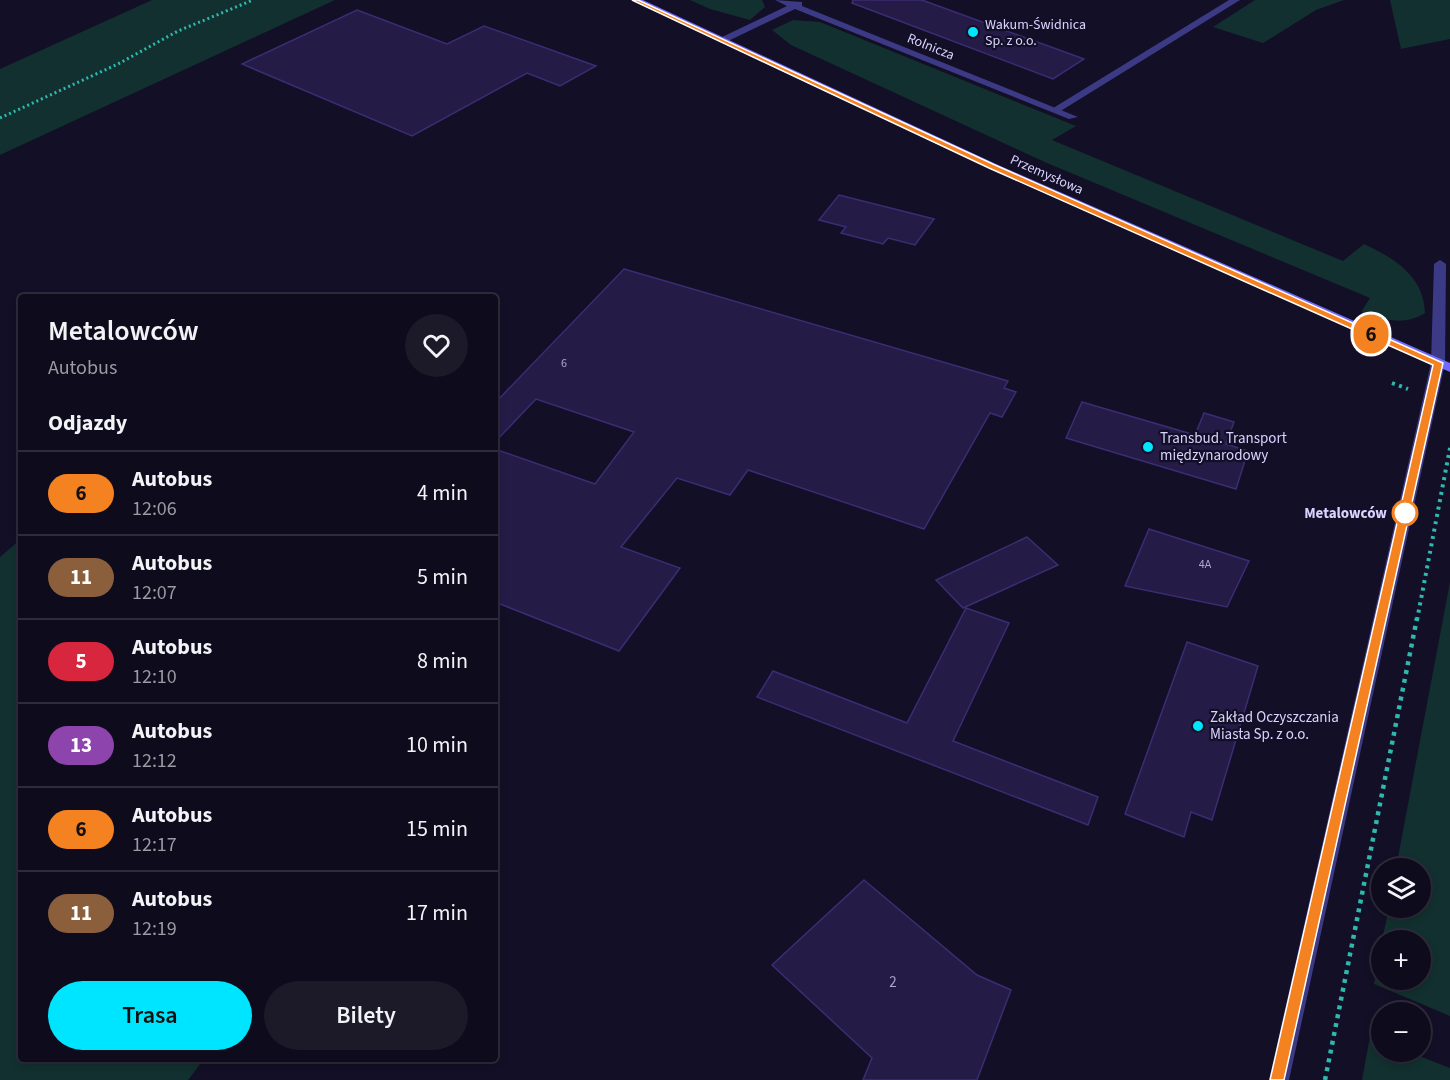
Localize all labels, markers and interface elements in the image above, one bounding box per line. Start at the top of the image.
place label: Wakum-Świdnica Sp. z o.o. [985,15,1086,51]
marker: Wakum-Świdnica Sp. z o.o. [966,25,980,39]
street label: Rolnicza [904,28,957,65]
street label: Przemysłowa [1007,150,1086,200]
text: Metalowców [48,311,199,351]
button: heart [405,314,468,377]
line badge: 6 [1352,314,1390,354]
text: 6 [1365,319,1377,349]
text: Autobus [48,354,117,382]
house number: 6 [561,355,567,372]
text: Odjazdy [48,407,127,439]
place label: Transbud. Transport międzynarodowy [1160,428,1287,466]
marker: Transbud. Transport międzynarodowy [1141,440,1155,454]
text: Autobus [132,463,212,495]
text: 4 min [417,477,468,509]
text: 6 [75,478,87,508]
text: 12:06 [132,495,177,523]
marker: Metalowców [1392,500,1418,526]
place label: Metalowców [1304,503,1387,524]
text: Autobus [132,547,212,579]
house number: 4A [1199,556,1212,573]
text: 5 min [417,561,468,593]
text: 11 [70,562,92,592]
text: 12:07 [132,579,177,607]
text: Autobus [132,631,212,663]
text: 8 min [417,645,468,677]
text: 5 [75,646,87,676]
text: 12:10 [132,663,177,691]
place label: Zakład Oczyszczania Miasta Sp. z o.o. [1210,707,1339,745]
text: Autobus [132,715,212,747]
marker: Zakład Oczyszczania Miasta Sp. z o.o. [1191,719,1205,733]
text: 10 min [406,729,468,761]
text: 13 [70,730,92,760]
text: 12:12 [132,747,177,775]
text: Autobus [132,799,212,831]
text: 15 min [406,813,468,845]
text: 6 [75,814,87,844]
text: 12:17 [132,831,177,859]
map controls [1371,858,1431,1062]
button: layers [1371,858,1431,918]
text: Autobus [132,883,212,915]
text: 17 min [406,897,468,929]
text: 11 [70,898,92,928]
text: 12:19 [132,915,177,943]
button: + [1371,930,1431,990]
house number: 2 [889,972,897,993]
button: Trasa [48,981,252,1050]
button: Bilety [264,981,468,1050]
button: − [1371,1002,1431,1062]

